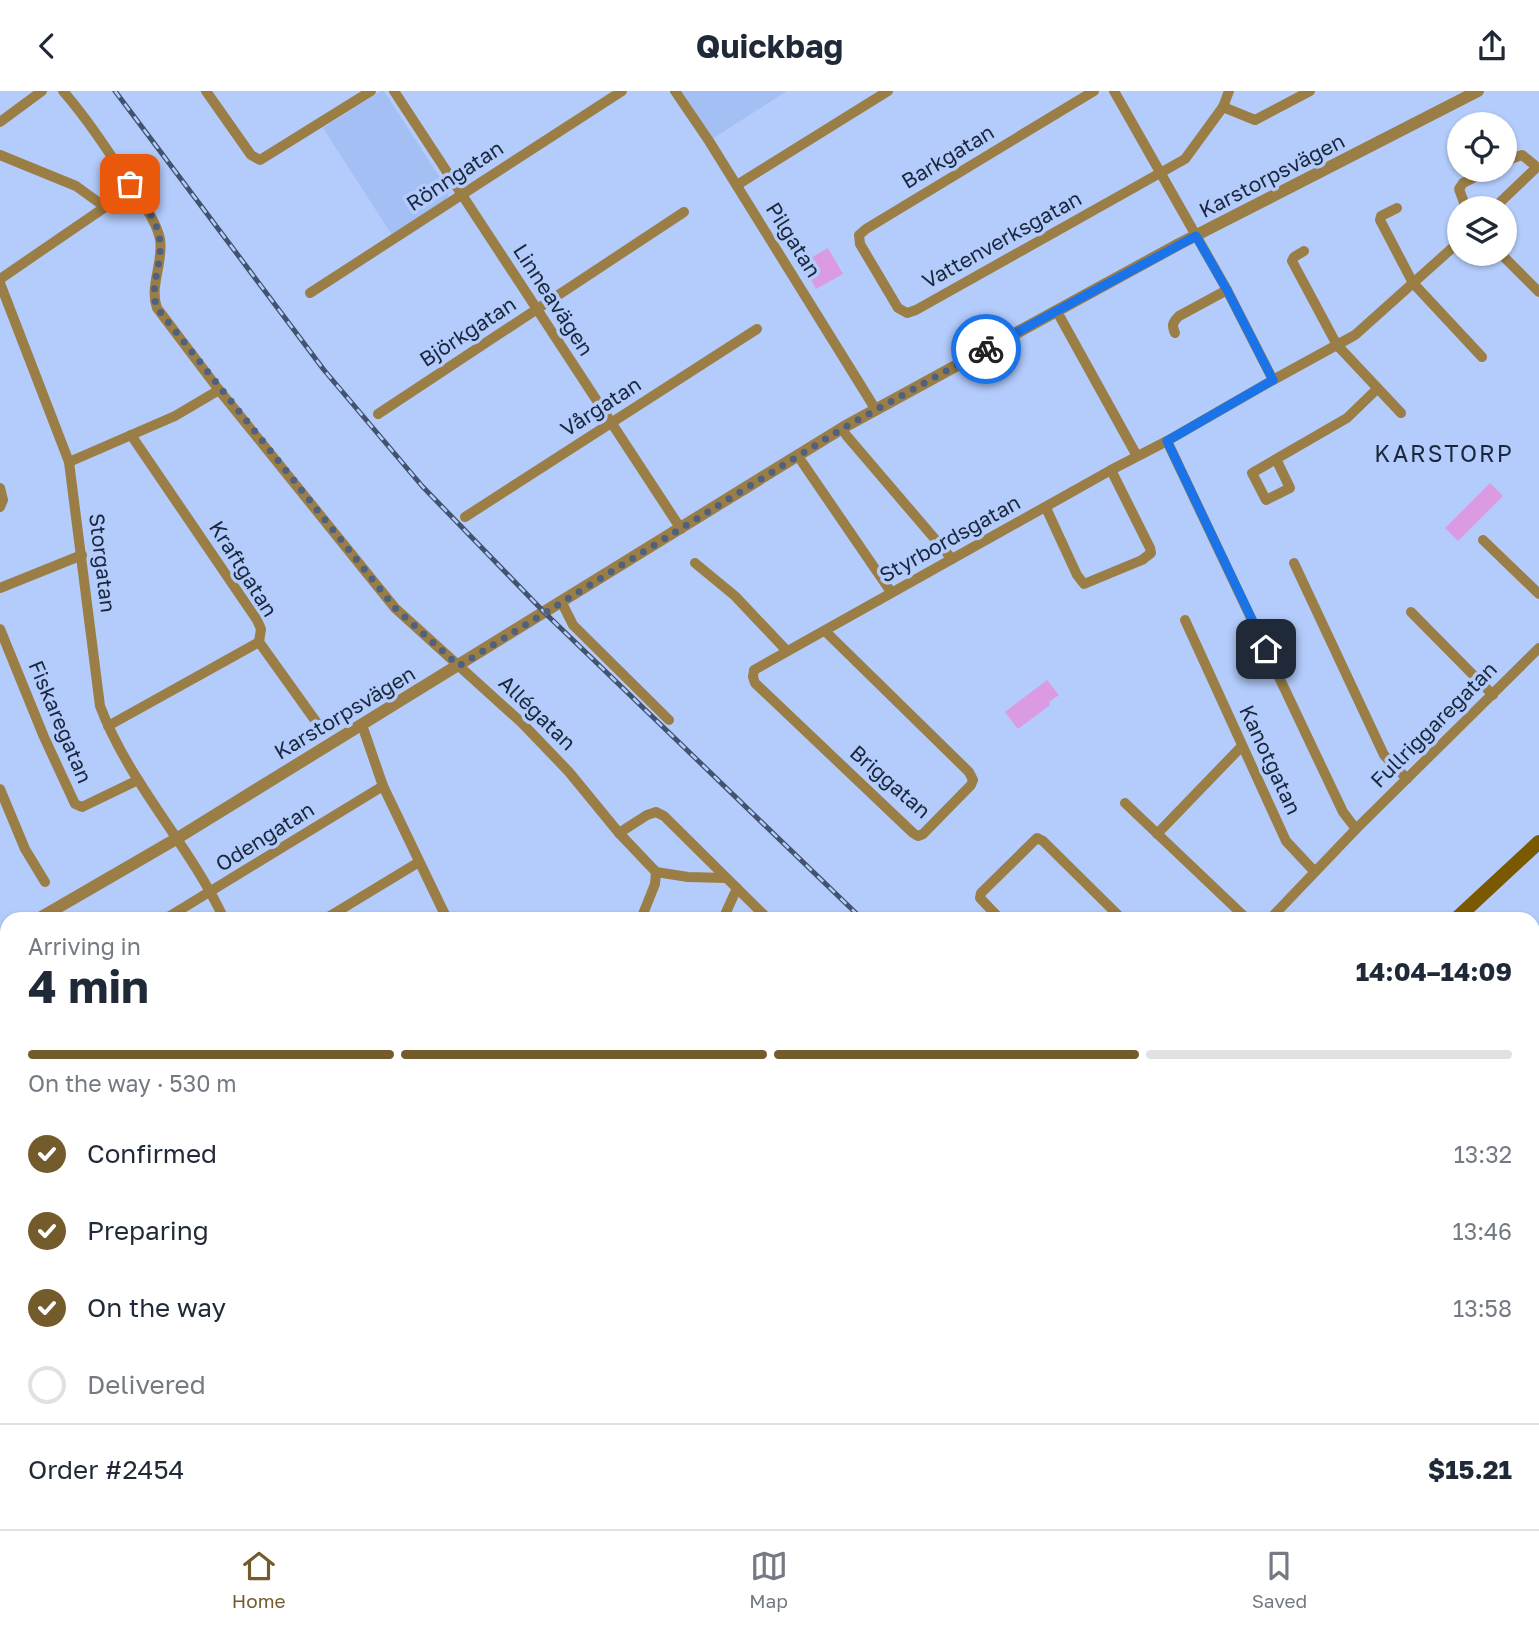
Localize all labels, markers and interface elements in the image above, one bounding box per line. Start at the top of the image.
icon: back [28,27,66,65]
text: Quickbag [696,27,843,65]
icon: share [1473,27,1511,65]
map controls [1447,112,1517,266]
button: locate [1447,112,1517,182]
street label: Barkgatan [897,118,998,194]
street label: Karstorpsvägen [1194,127,1349,223]
street label: Rönngatan [401,134,508,216]
pin [100,154,160,214]
icon: bag [111,165,149,203]
street label: Vattenverksgatan [917,185,1086,294]
button: layers [1447,196,1517,266]
street label: Pilgatan [761,197,827,282]
street label: Linneavägen [508,239,600,360]
street label: Björkgatan [414,290,521,372]
courier [951,314,1021,384]
icon: bike [967,330,1005,368]
street label: Vårgatan [555,371,646,442]
district label: KARSTORP [1374,439,1514,467]
street label: Styrbordsgatan [875,489,1025,588]
street label: Storgatan [84,512,122,614]
street label: Kraftgatan [204,516,284,621]
pin [1236,619,1296,679]
icon: home [1247,630,1285,668]
street label: Fiskaregatan [23,656,98,787]
street label: Fullriggaregatan [1365,656,1502,793]
street label: Karstorpsvägen [269,660,420,764]
street label: Allégatan [494,669,582,755]
street label: Kanotgatan [1234,701,1308,818]
street label: Briggatan [845,739,936,823]
street label: Odengatan [210,796,319,877]
text: Arriving in [28,932,141,960]
text: 14:04–14:09 [1356,956,1512,987]
text: 4 min [28,958,149,1013]
text: On the way · 530 m [28,1069,237,1097]
icon: check [28,1135,66,1173]
text: Confirmed [87,1138,217,1169]
text: 13:32 [1454,1140,1512,1168]
icon: check [28,1212,66,1250]
text: Preparing [87,1215,209,1246]
text: 13:46 [1453,1217,1512,1245]
icon: check [28,1289,66,1327]
text: On the way [87,1292,226,1323]
text: 13:58 [1453,1294,1512,1322]
text: Delivered [87,1369,206,1400]
text: Order #2454 [28,1454,184,1485]
text: $15.21 [1428,1454,1512,1485]
tab: Home [232,1547,286,1612]
tab: Map [749,1547,788,1612]
tab: Saved [1252,1547,1307,1612]

